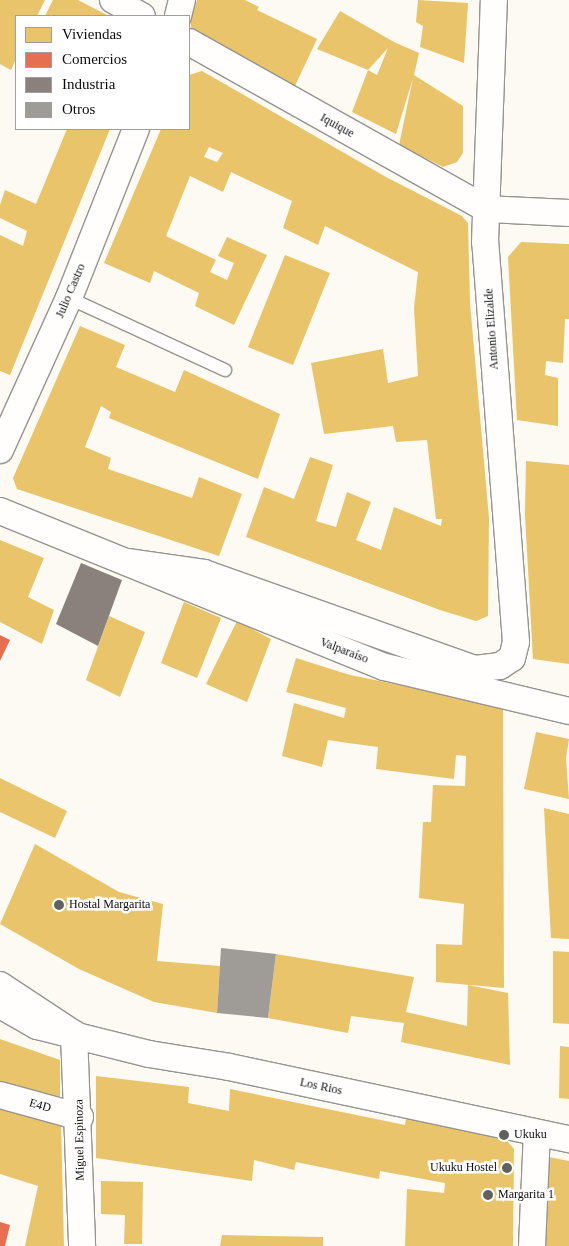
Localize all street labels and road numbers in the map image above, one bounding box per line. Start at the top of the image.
street label: Iquique [317,111,357,141]
street label: Julio Castro [53,262,89,320]
street label: Antonio Elizalde [482,288,502,370]
street label: Valparaíso [318,635,370,667]
street label: Los Rios [298,1075,344,1099]
street label: E4D [27,1096,53,1116]
street label: Miguel Espinoza [72,1099,88,1181]

